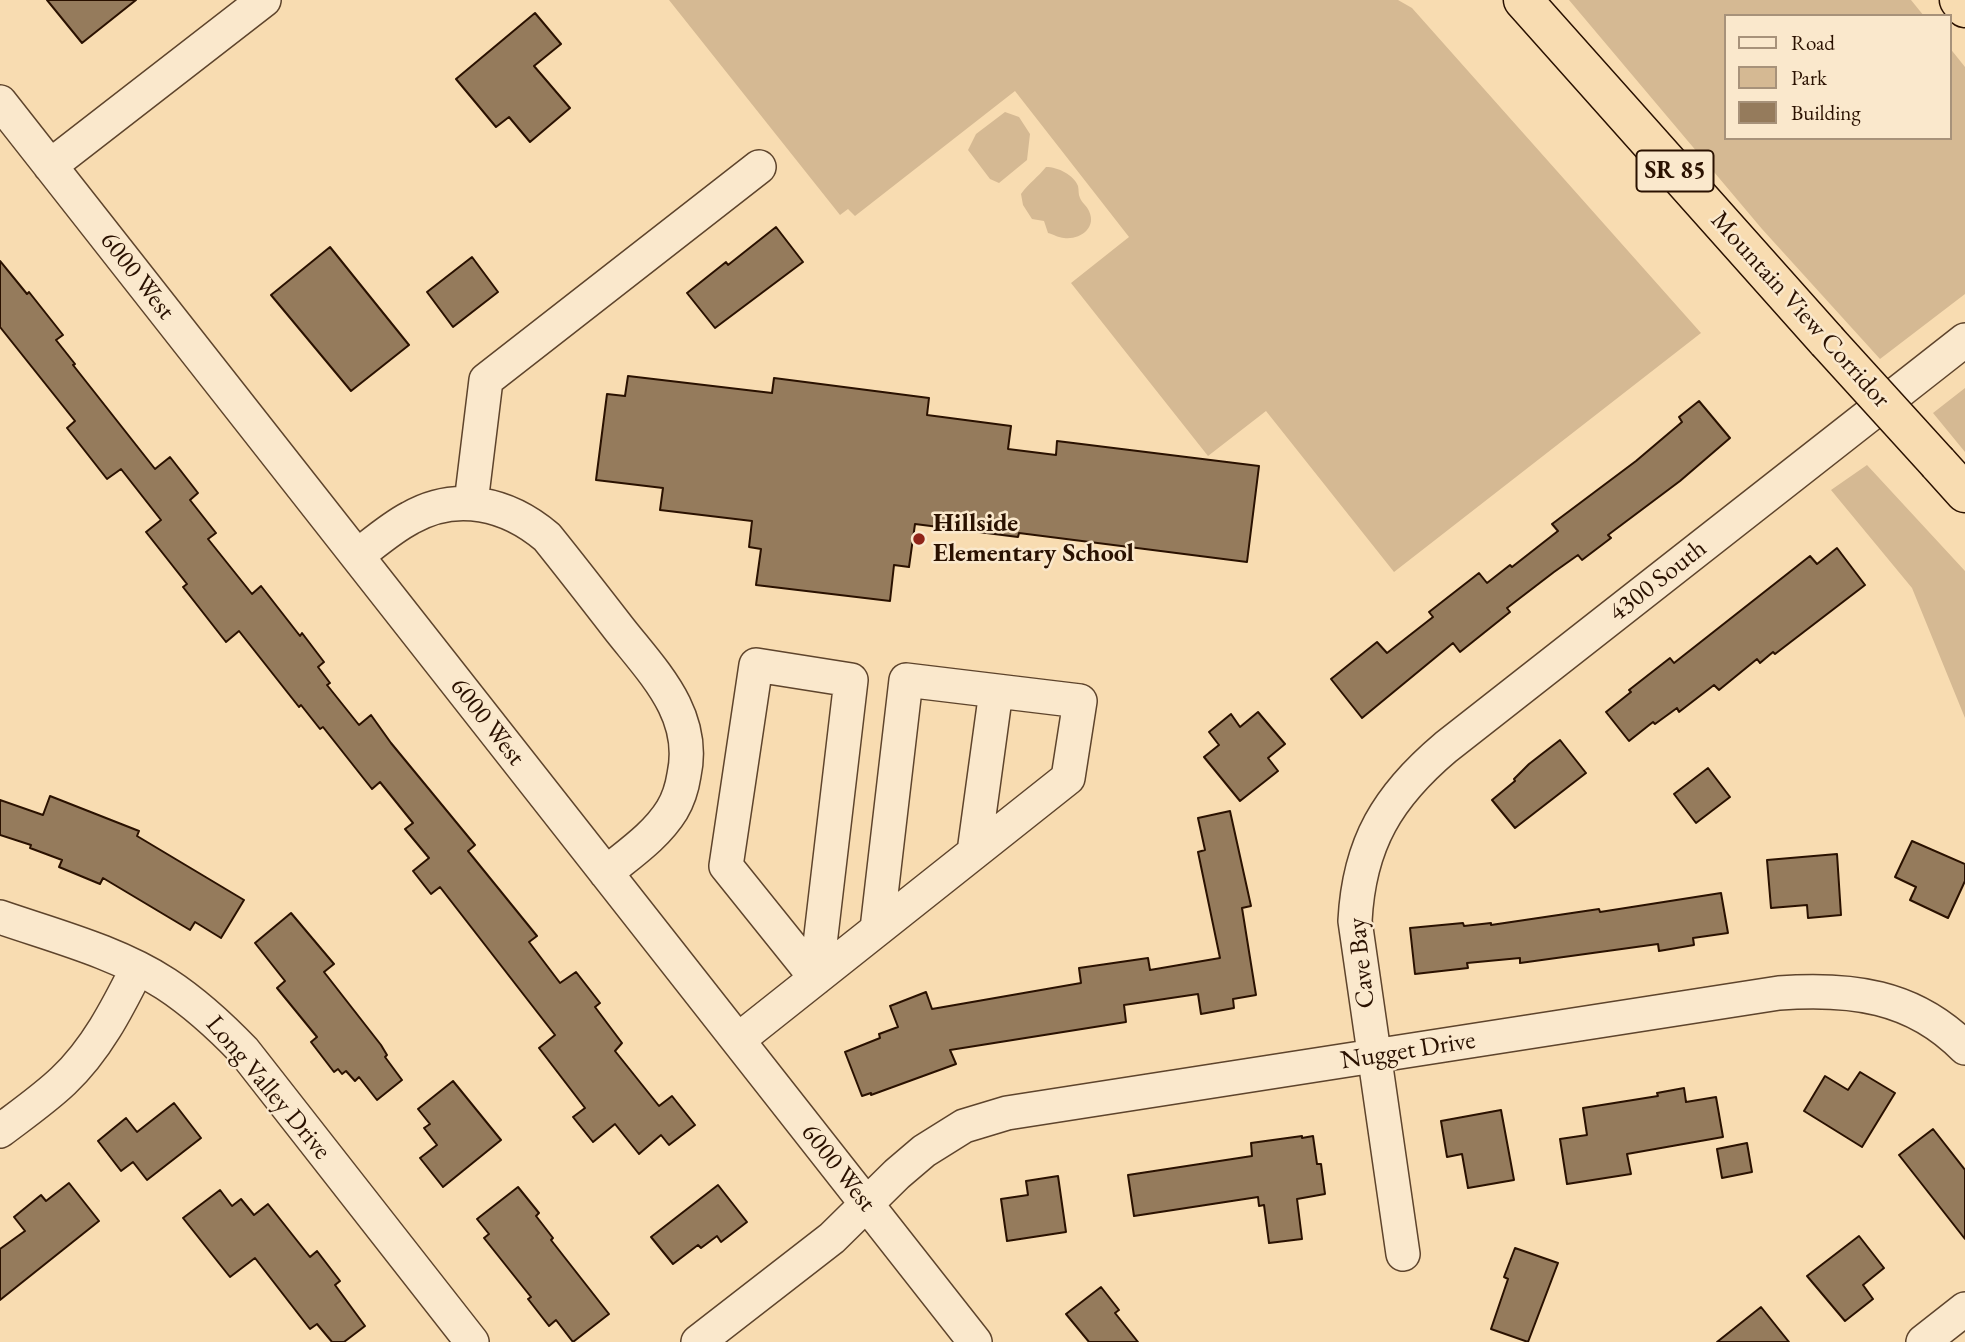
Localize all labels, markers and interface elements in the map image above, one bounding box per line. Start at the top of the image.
legend [1724,14,1951,140]
text: Road [1791,29,1835,56]
text: Park [1791,64,1827,91]
text: Building [1791,99,1861,126]
road number: SR 85 [1636,150,1714,191]
street label: Mountain View Corridor [1704,205,1896,415]
street label: 6000 West [93,226,181,326]
place label: Hillside Elementary School [933,508,1134,570]
marker: Hillside Elementary School [911,531,927,547]
street label: 4300 South [1603,533,1713,629]
street label: 6000 West [443,672,531,772]
street label: Cave Bay [1342,916,1382,1010]
street label: Long Valley Drive [199,1010,337,1166]
street label: Nugget Drive [1338,1025,1478,1077]
street label: 6000 West [794,1118,882,1218]

